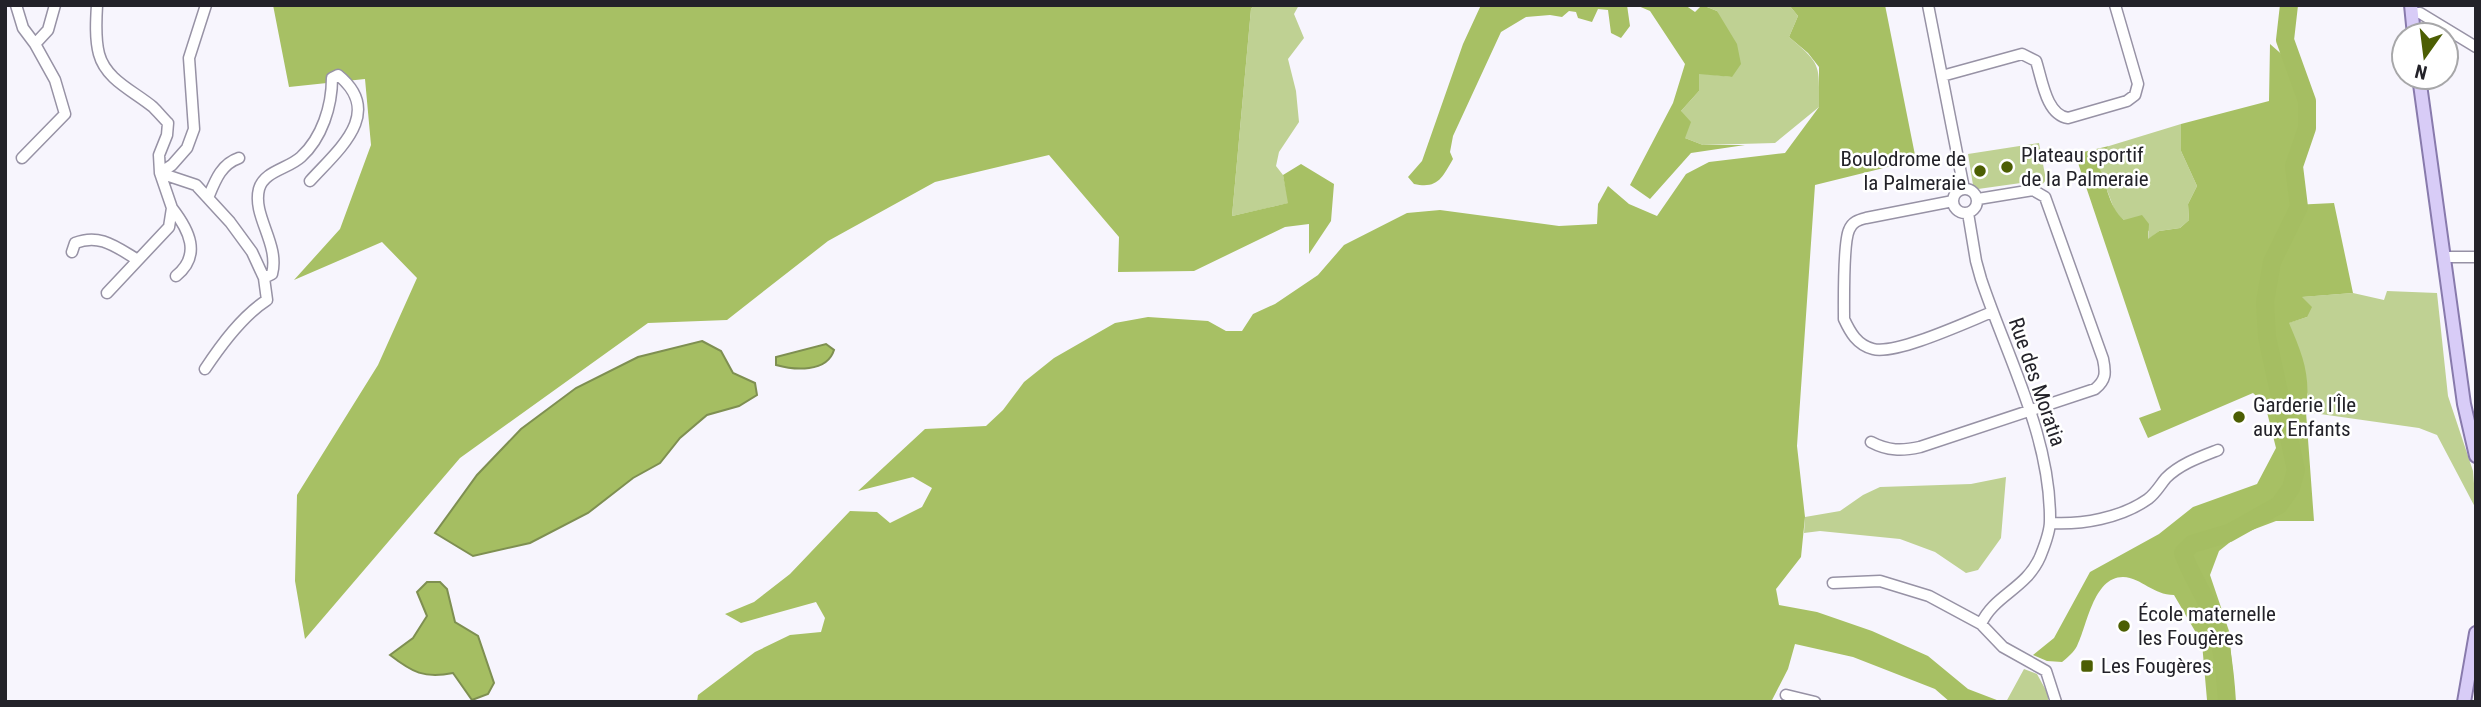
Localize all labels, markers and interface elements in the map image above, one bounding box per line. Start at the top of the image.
north arrow [2390,21,2460,91]
text: N [2413,59,2429,85]
place label: Plateau sportif de la Palmeraie [2021,143,2149,191]
place label: Boulodrome de la Palmeraie [1841,147,1966,195]
marker: Plateau sportif de la Palmeraie [1999,159,2015,175]
marker: Boulodrome de la Palmeraie [1972,163,1988,179]
street label: Rue des Moratia [2004,315,2070,449]
place label: Garderie l'Île aux Enfants [2253,393,2356,441]
marker: Garderie l'Île aux Enfants [2231,409,2247,425]
place label: École maternelle les Fougères [2138,602,2276,650]
marker: École maternelle les Fougères [2116,618,2132,634]
place label: Les Fougères [2101,654,2212,678]
marker: Les Fougères [2079,658,2095,674]

